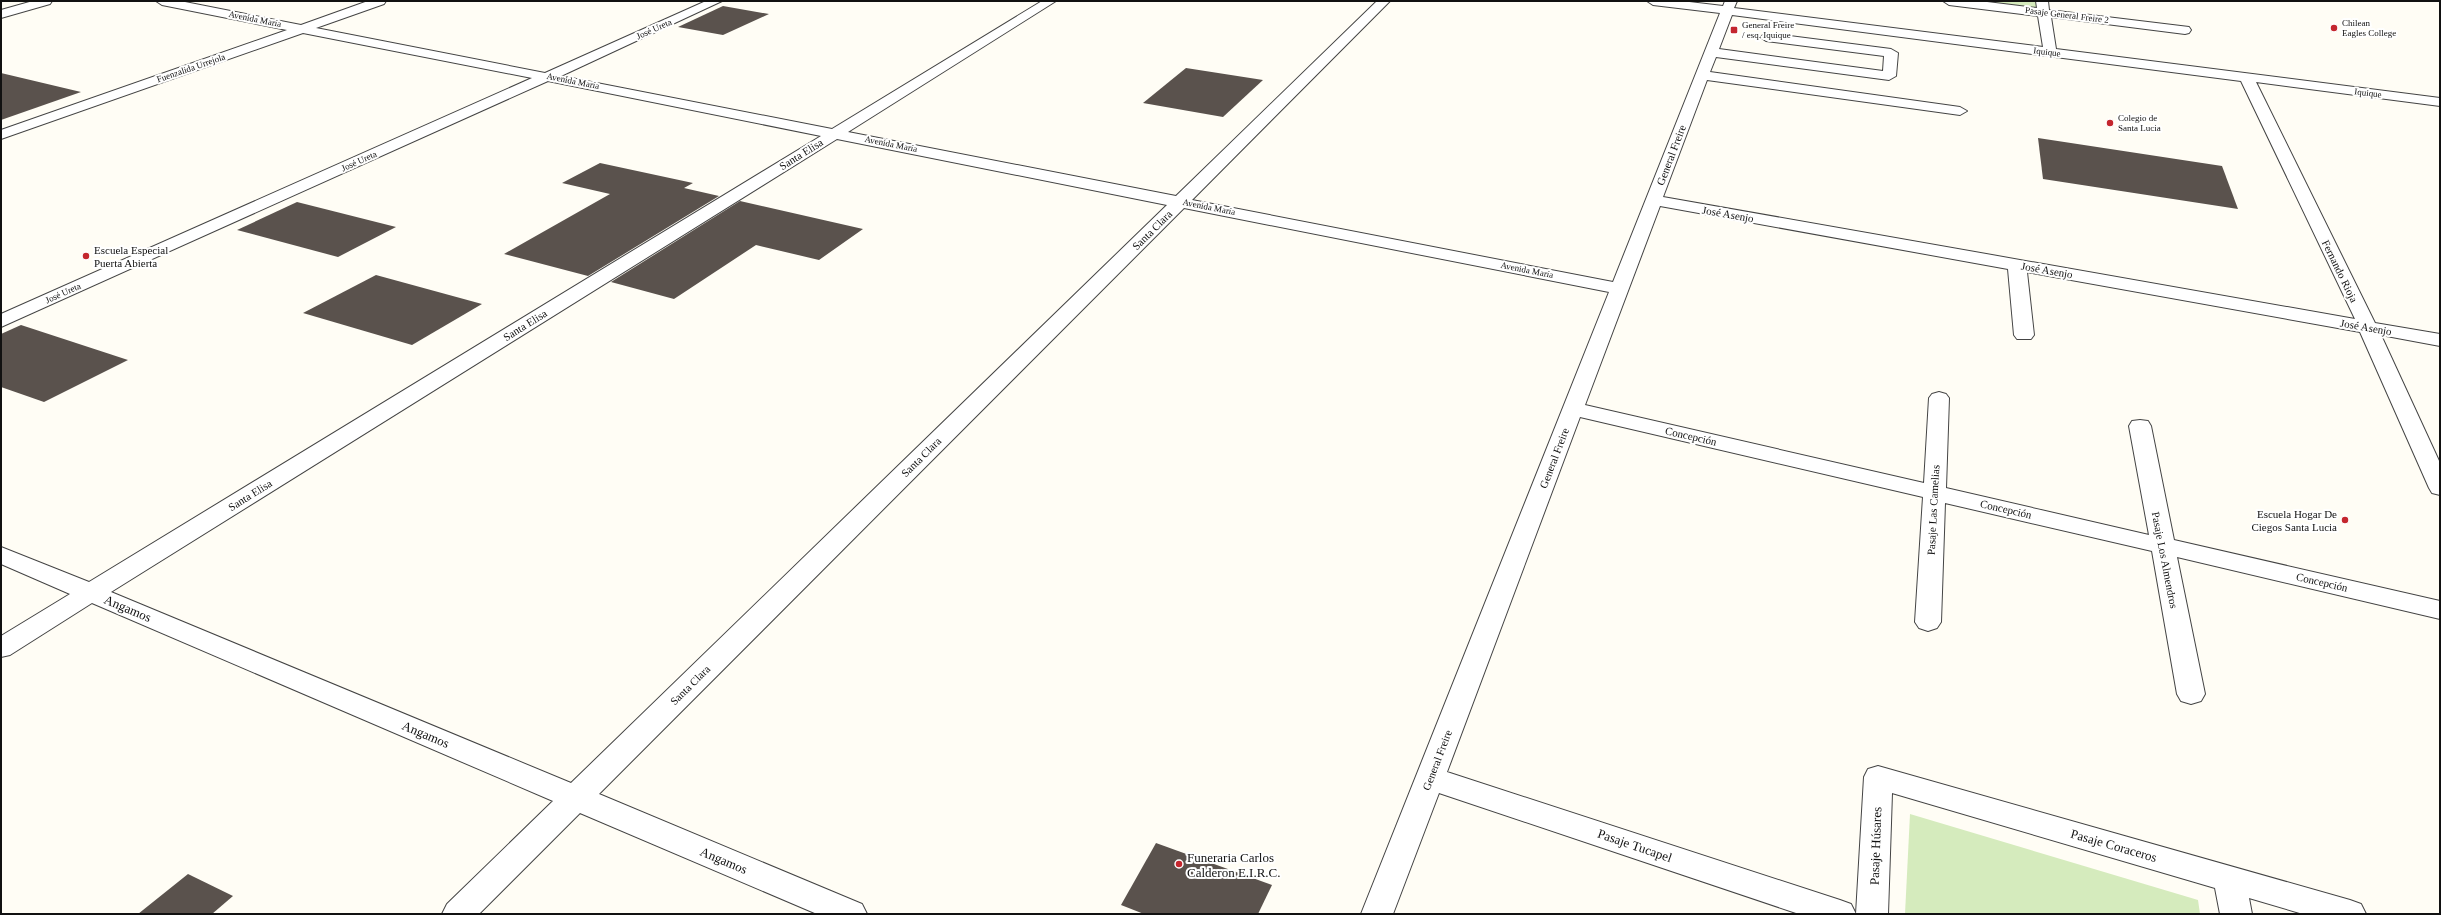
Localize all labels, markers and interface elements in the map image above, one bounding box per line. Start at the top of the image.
street label: Pasaje General Freire 2 [2025,5,2109,25]
street label: Avenida María [228,9,282,29]
street label: José Ureta [635,17,673,41]
place label: Chilean Eagles College [2342,18,2396,38]
place label: General Freire / esq. Iquique [1742,20,1794,40]
marker: Chilean Eagles College [2329,23,2339,33]
marker: General Freire / esq. Iquique [1729,25,1739,35]
street label: Iquique [2033,45,2061,59]
street label: Fuenzalida Urrejola [155,52,227,84]
street label: Avenida María [546,71,600,91]
street label: Iquique [2354,86,2382,100]
place label: Colegio de Santa Lucia [2118,113,2161,133]
marker: Colegio de Santa Lucia [2105,118,2115,128]
street label: General Freire [1654,123,1688,187]
street label: Avenida María [864,134,918,154]
street label: Santa Elisa [777,136,825,172]
street label: José Ureta [340,149,378,173]
street label: Avenida María [1182,197,1236,217]
street label: José Asenjo [1701,204,1755,225]
street label: Santa Clara [1130,208,1174,252]
street label: Fernando Rioja [2320,238,2360,304]
place label: Escuela Especial Puerta Abierta [94,244,168,269]
marker: Escuela Especial Puerta Abierta [81,251,91,261]
street label: Avenida María [1500,260,1554,280]
street label: José Asenjo [2020,260,2074,281]
street label: José Ureta [44,281,82,305]
street label: Santa Elisa [501,307,549,343]
street label: José Asenjo [2339,317,2393,338]
street label: Concepción [1664,424,1718,448]
street label: General Freire [1537,426,1571,490]
street label: Santa Clara [899,435,943,479]
street label: Pasaje Las Camelias [1925,465,1941,555]
street label: Santa Elisa [226,477,274,513]
street label: Concepción [1979,497,2033,521]
place label: Escuela Hogar De Ciegos Santa Lucia [2251,508,2337,533]
street label: Pasaje Los Almendros [2150,511,2180,609]
marker: Escuela Hogar De Ciegos Santa Lucia [2340,515,2350,525]
street label: Concepción [2295,570,2349,594]
street label: Angamos [102,592,154,625]
street label: Santa Clara [668,663,712,707]
street label: Angamos [400,718,452,751]
street label: General Freire [1420,728,1454,792]
street label: Pasaje Húsares [1867,807,1884,885]
street label: Pasaje Tucapel [1596,826,1674,865]
street label: Pasaje Coraceros [2069,826,2159,865]
street label: Angamos [698,844,750,877]
place label: Funeraria Carlos Calderon E.I.R.C. [1187,850,1281,880]
marker: Funeraria Carlos Calderon E.I.R.C. [1174,859,1184,869]

